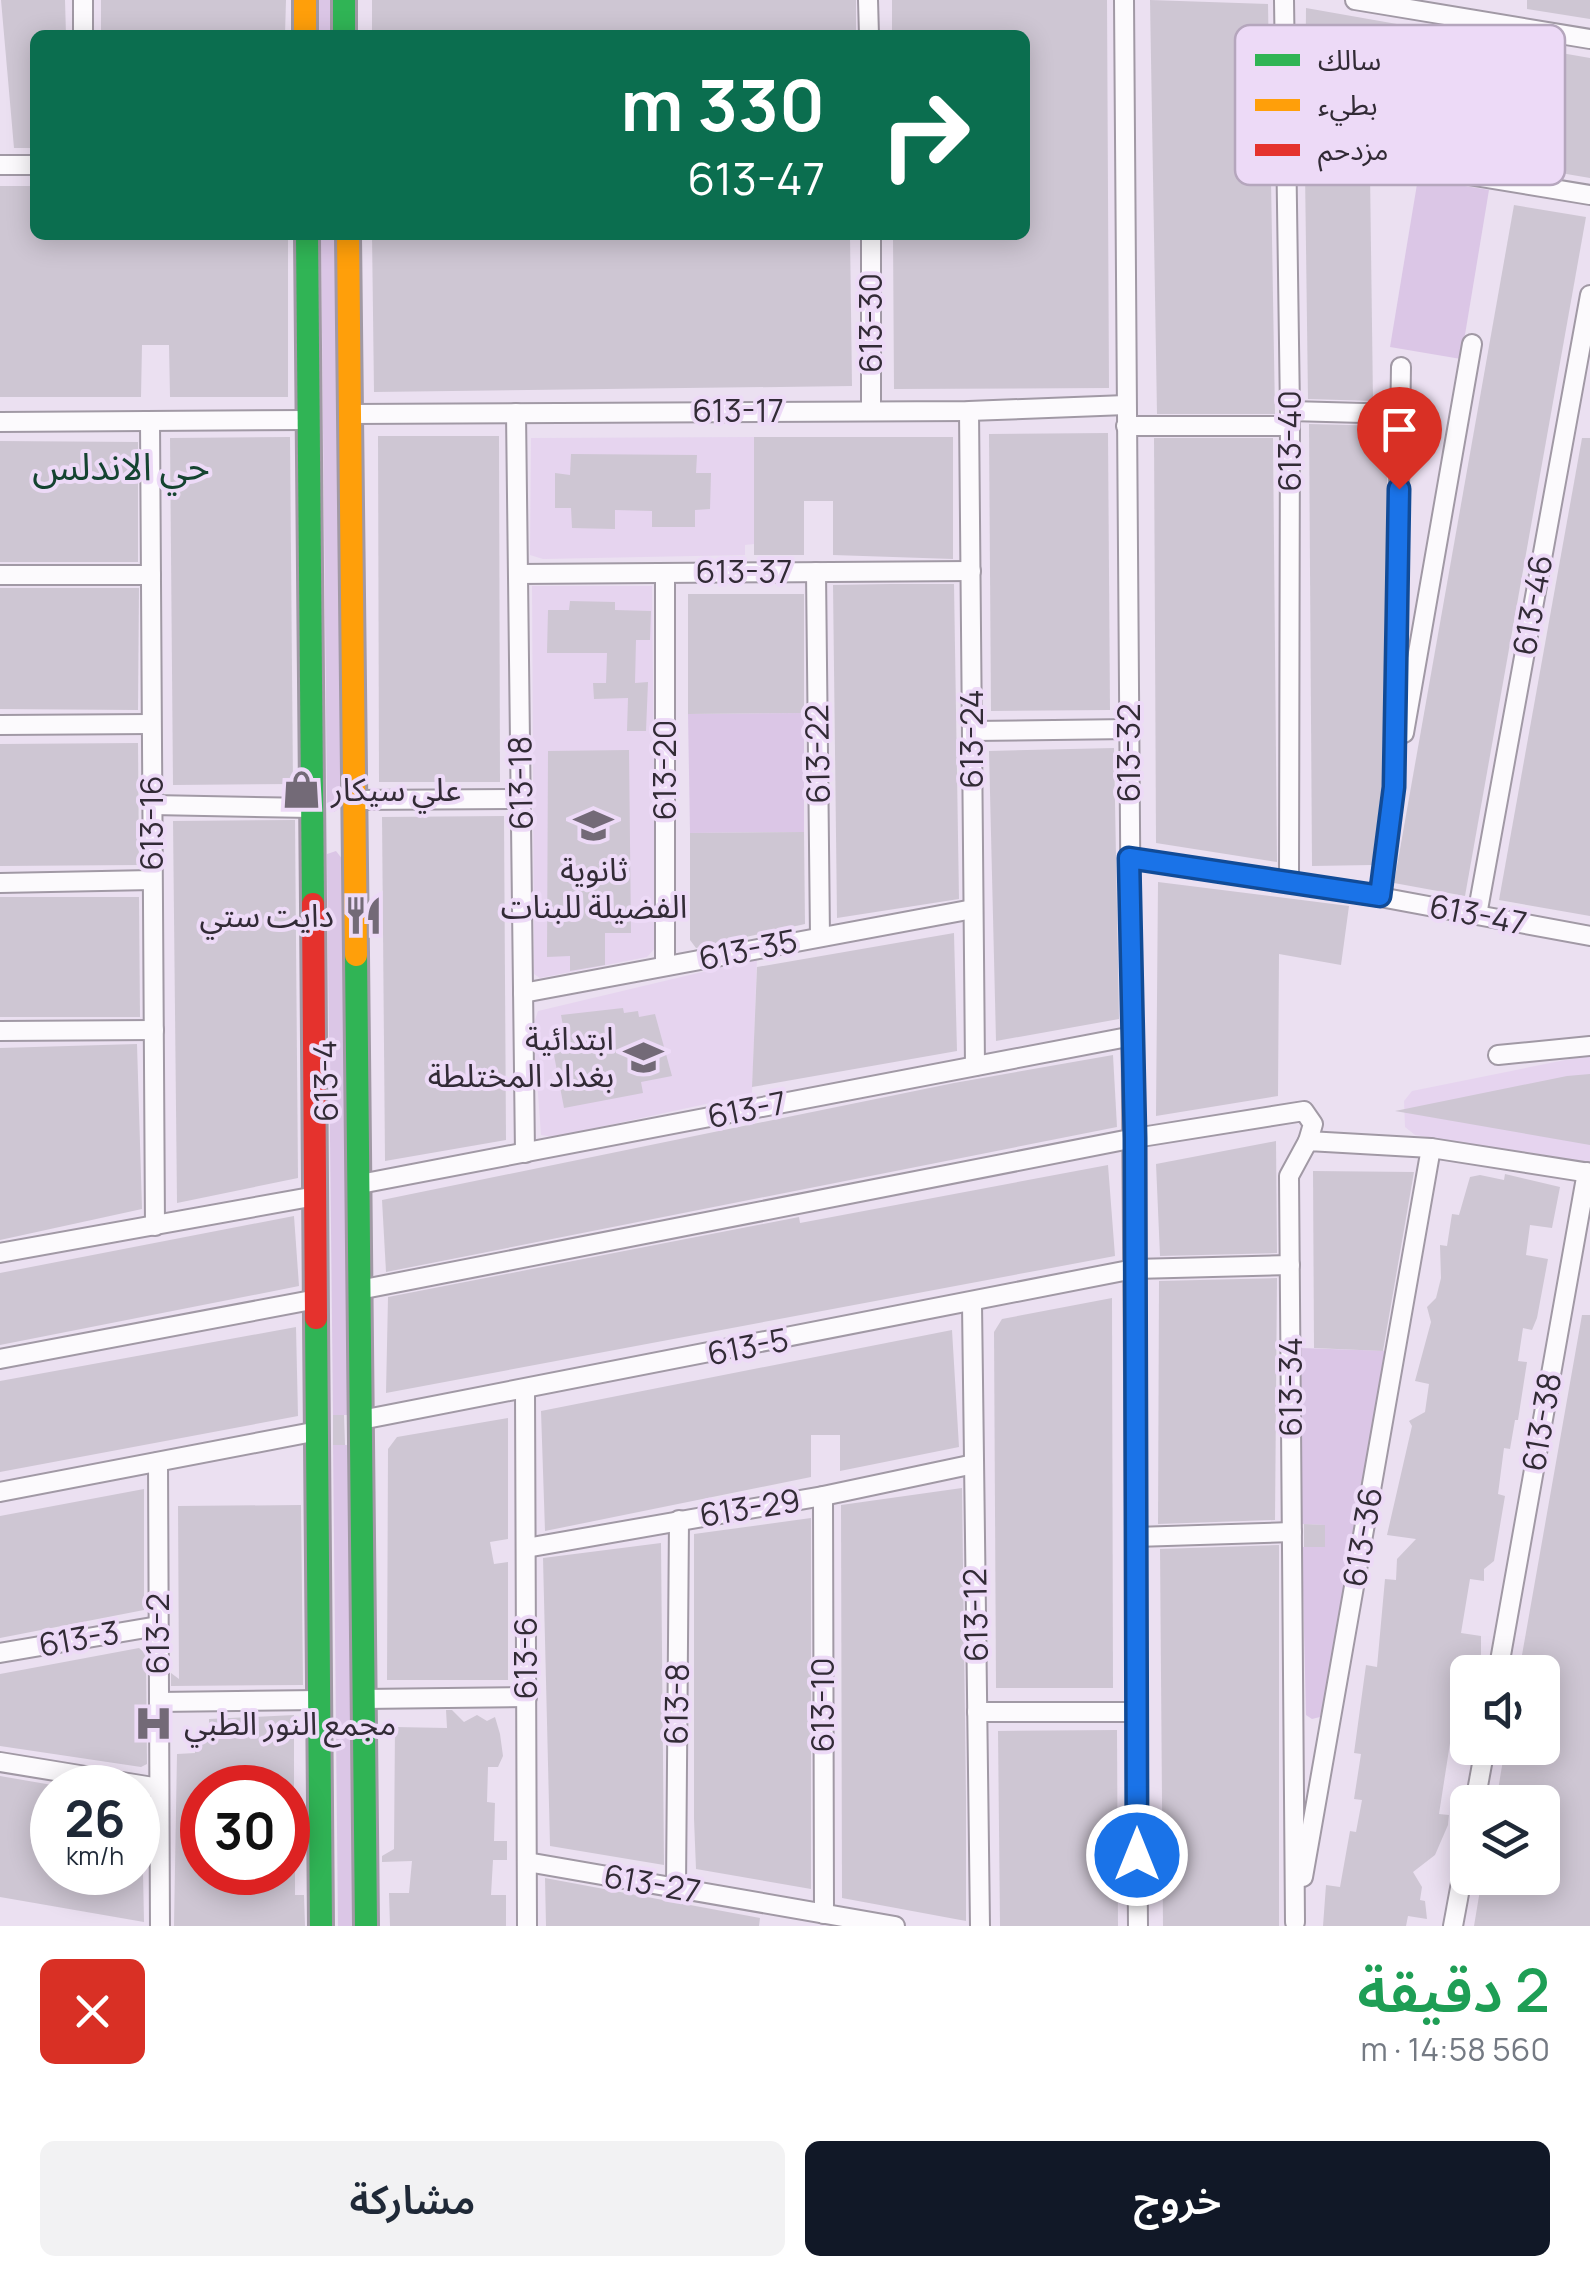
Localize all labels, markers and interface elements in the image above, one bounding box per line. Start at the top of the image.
legend [1235,25,1565,185]
text: سالك [1318,40,1381,78]
text: 330 m [621,56,825,152]
icon: right [860,70,990,200]
text: بطيء [1318,85,1378,126]
text: مزدحم [1318,130,1389,172]
text: 613-47 [687,147,825,209]
street label: 613-30 [848,273,892,373]
pin [1357,387,1442,490]
street label: 613-17 [692,388,784,432]
street label: 613-40 [1267,390,1311,492]
icon: arrive [1372,402,1427,457]
district label: حي الاندلس [32,439,210,496]
street label: 613-37 [696,549,792,593]
street label: 613-46 [1502,551,1563,659]
street label: 613-24 [949,689,993,789]
street label: 613-22 [794,704,840,804]
street label: 613-32 [1106,704,1150,802]
street label: 613-20 [642,720,686,820]
street label: 613-18 [497,736,543,830]
place label: علي سيكار [330,767,461,814]
shop icon: علي سيكار [280,769,322,811]
street label: 613-16 [129,775,173,871]
school or university icon: ثانوية الفضيلة للبنات [573,804,615,846]
place label: ثانوية الفضيلة للبنات [501,847,687,928]
street label: 613-47 [1426,883,1530,945]
place label: دايت ستي [200,893,334,940]
restaurant icon: دايت ستي [343,895,385,937]
street label: 613-35 [695,918,801,980]
place label: ابتدائية بغداد المختلطة [428,1016,614,1097]
school or university icon: ابتدائية بغداد المختلطة [623,1036,665,1078]
street label: 613-4 [302,1040,348,1122]
street label: 613-7 [704,1080,790,1138]
street label: 613-5 [704,1317,792,1375]
street label: 613-34 [1268,1337,1312,1437]
street label: 613-38 [1511,1369,1571,1475]
street label: 613-29 [696,1477,803,1537]
street label: 613-36 [1332,1483,1392,1590]
street label: 613-12 [952,1568,998,1662]
street label: 613-2 [135,1593,179,1675]
street label: 613-3 [35,1609,122,1667]
street label: 613-6 [503,1617,547,1699]
map controls [1450,1655,1560,1895]
button: sound [1450,1655,1560,1765]
street label: 613-10 [800,1658,844,1753]
street label: 613-8 [653,1663,699,1745]
place label: مجمع النور الطبي [184,1701,396,1748]
hospital icon: مجمع النور الطبي [133,1703,175,1745]
speed limit sign: 30 [180,1765,310,1895]
text: 26 [65,1784,125,1852]
button: layers [1450,1785,1560,1895]
position arrow [1085,1803,1189,1907]
text: km/h [66,1838,124,1873]
street label: 613-27 [600,1853,704,1913]
text: 2 دقيقة [1357,1948,1550,2030]
button: close [40,1959,145,2064]
text: 560 m · 14:58 [1361,2027,1550,2071]
button: مشاركة [40,2141,785,2256]
button: خروج [805,2141,1550,2256]

